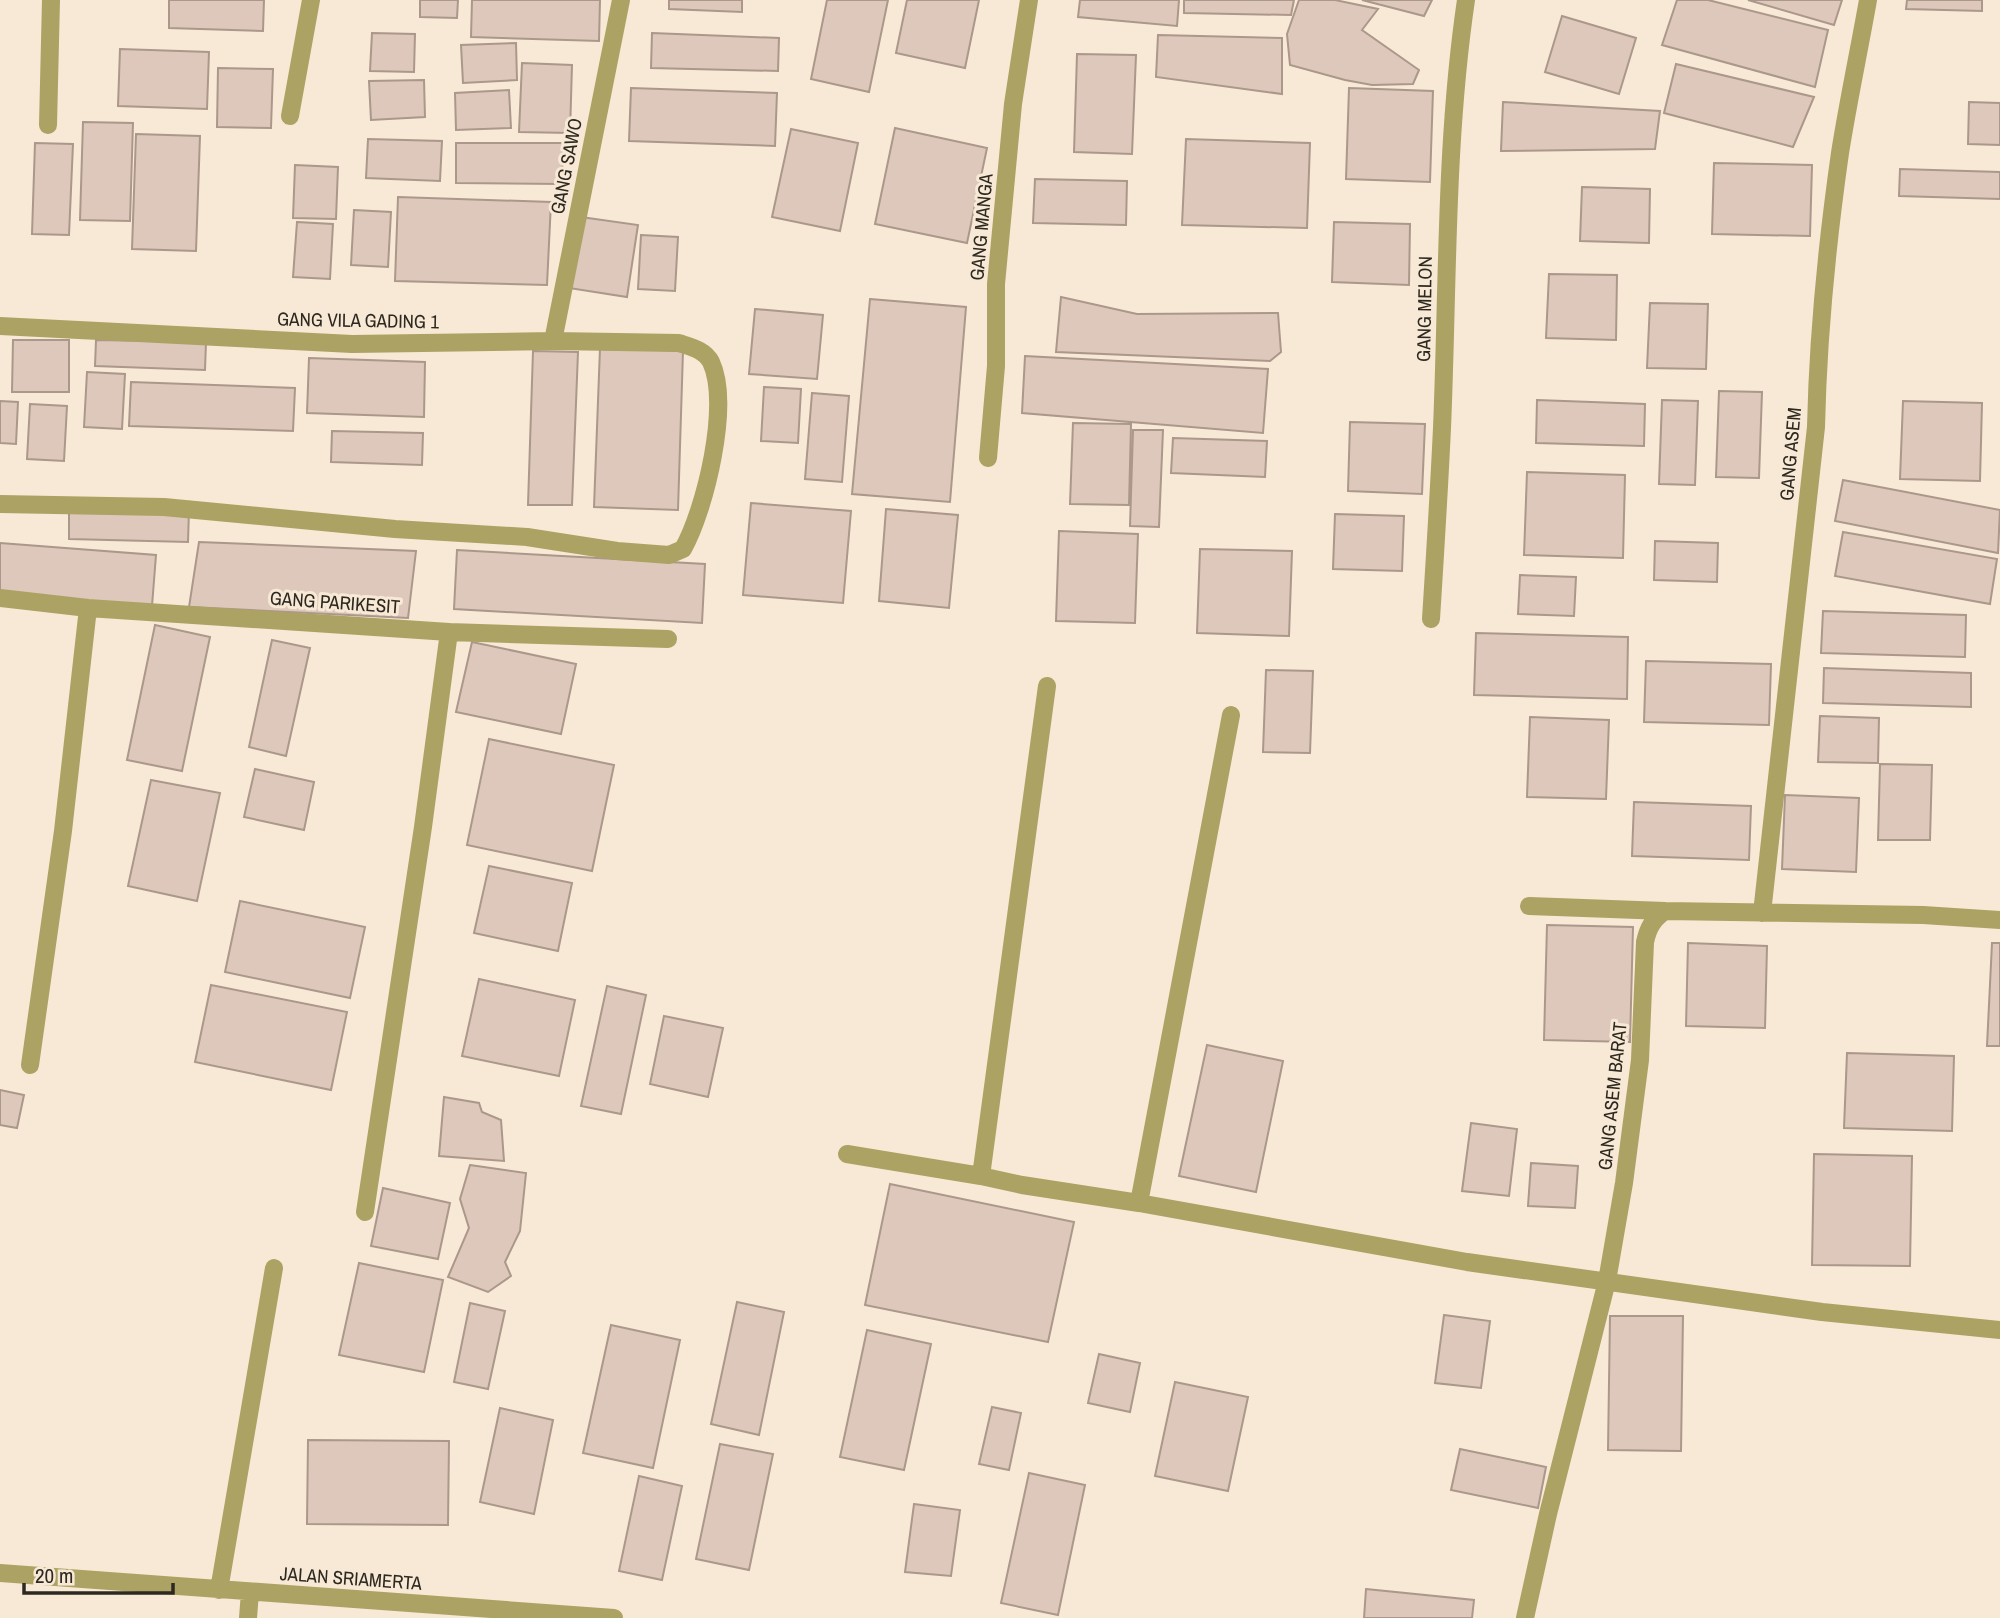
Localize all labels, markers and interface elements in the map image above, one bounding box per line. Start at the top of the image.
street label: GANG SAWO [544,116,588,216]
street label: GANG MANGA [963,172,999,282]
street label: GANG MELON [1410,256,1438,362]
street label: GANG VILA GADING 1 [277,306,440,334]
street label: GANG ASEM [1773,406,1807,502]
street label: GANG PARIKESIT [269,584,401,620]
street label: GANG ASEM BARAT [1591,1020,1633,1171]
scale bar [24,1552,173,1596]
street label: JALAN SRIAMERTA [279,1560,423,1596]
text: 20 m [35,1561,73,1590]

